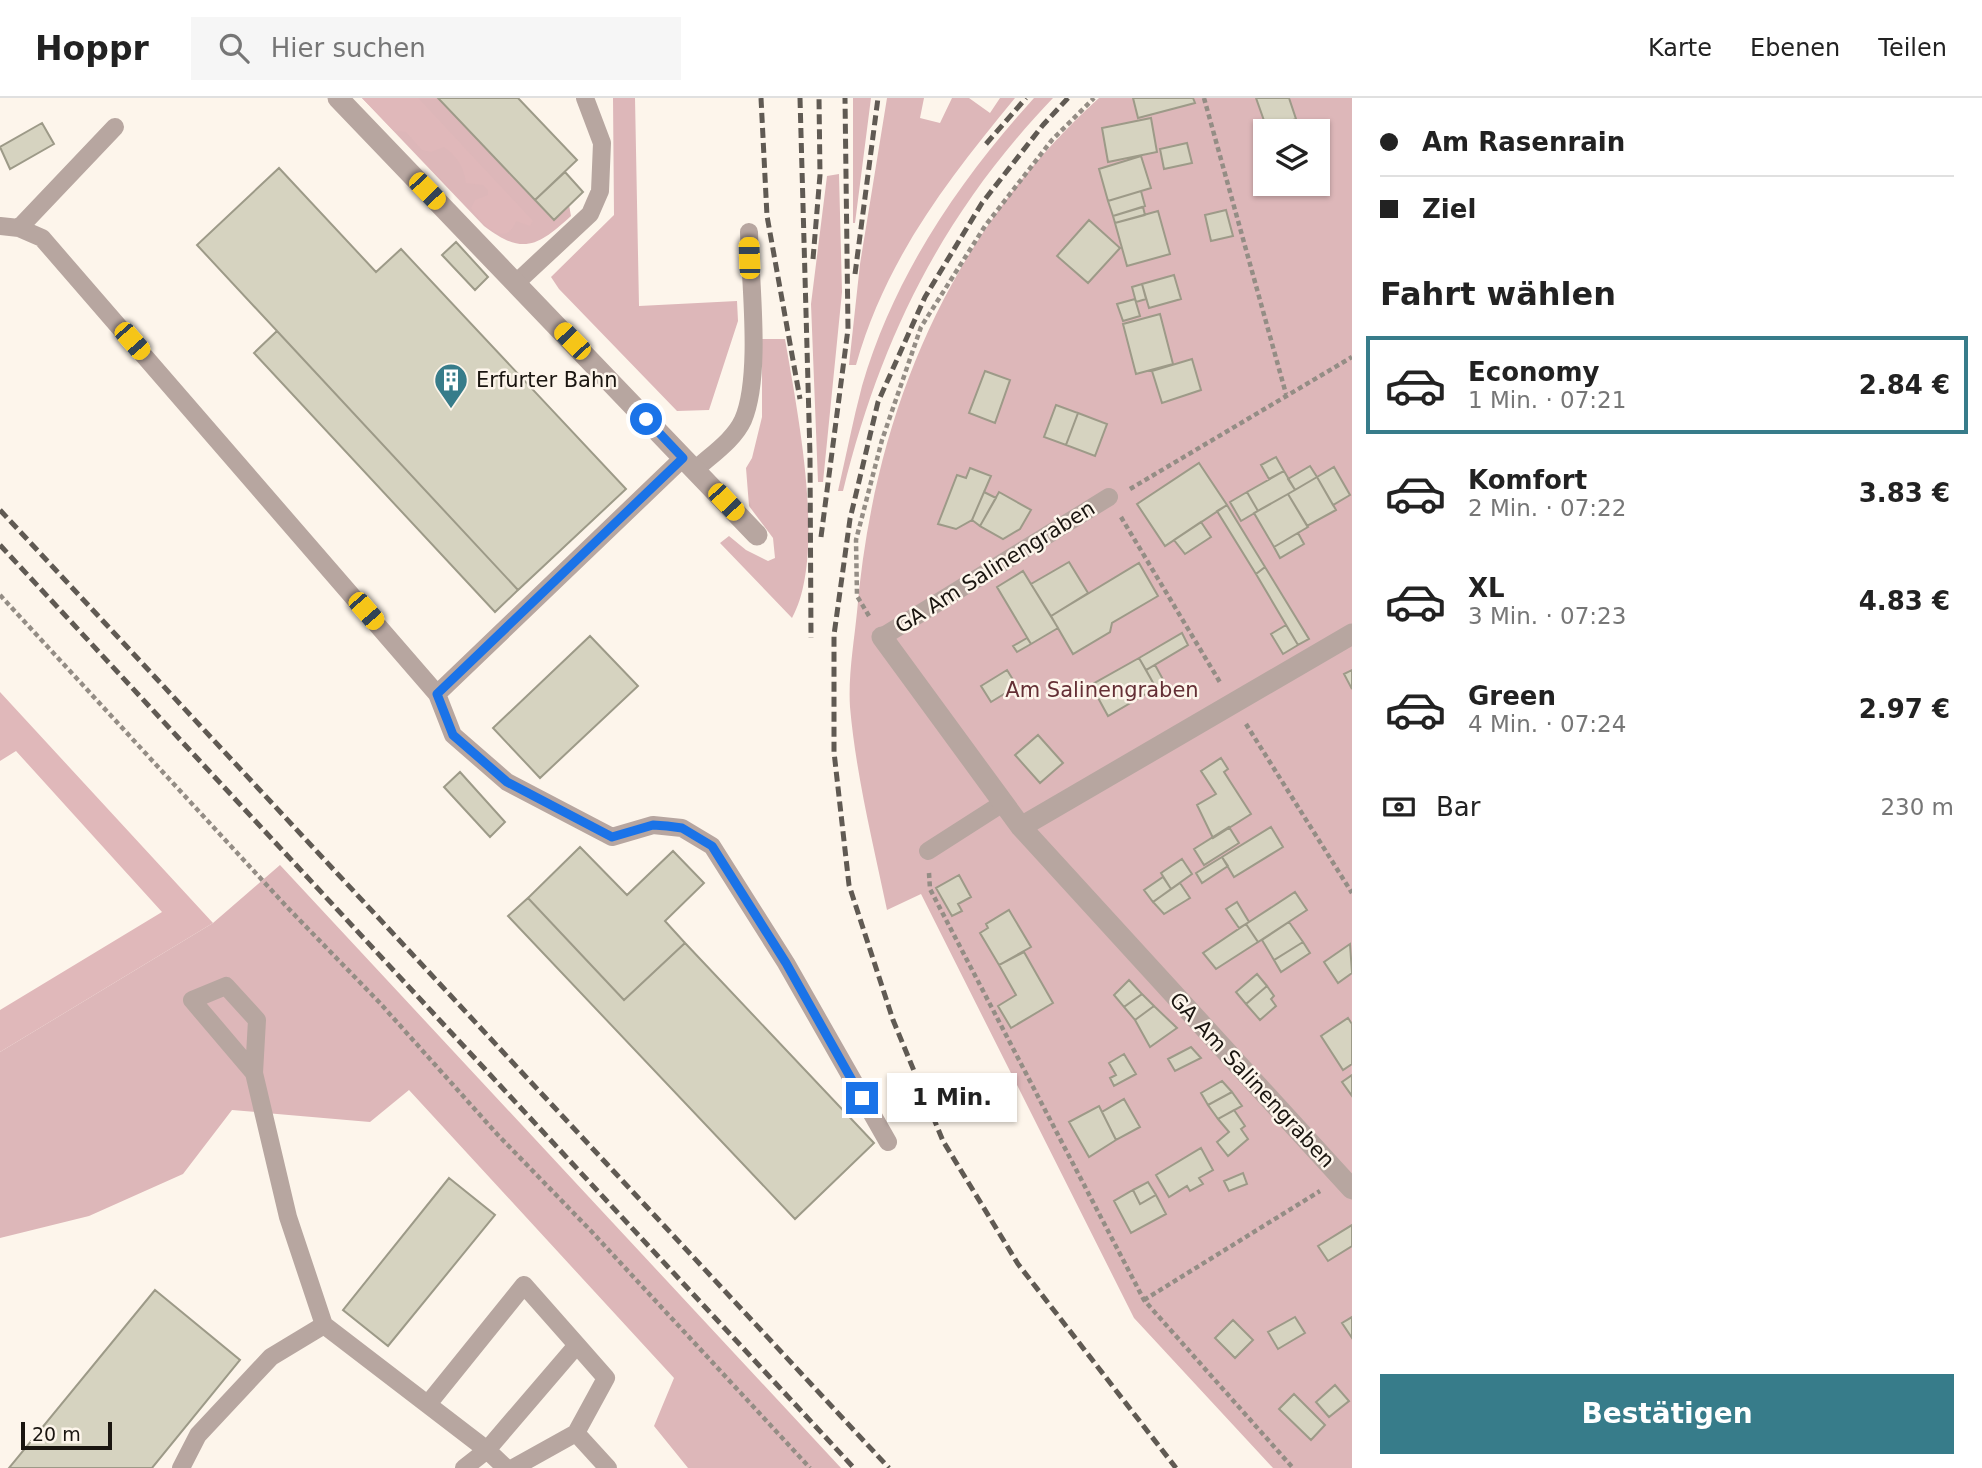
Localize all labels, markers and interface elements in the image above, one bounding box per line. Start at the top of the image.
search box [191,17,681,80]
text: Hoppr [35,29,149,68]
icon: search [215,29,253,67]
text: Hier suchen [271,33,426,63]
text: Karte [1648,34,1712,62]
text: Ebenen [1750,34,1840,62]
text: Teilen [1878,34,1947,62]
map controls [1253,119,1330,196]
button: layers [1253,119,1330,196]
text: Am Rasenrain [1422,127,1625,157]
car [405,169,450,213]
text: Ziel [1422,194,1476,224]
car [738,237,761,279]
text: Fahrt wählen [1380,275,1616,313]
car [111,318,154,364]
car [550,319,595,363]
icon: car [1384,354,1447,417]
text: Economy [1468,357,1599,387]
building icon: Erfurter Bahn [432,361,470,410]
place label: Erfurter Bahn [476,368,618,392]
text: 2.84 € [1859,370,1950,400]
text: 1 Min. · 07:21 [1468,387,1626,413]
route start [630,403,662,435]
icon: car [1384,462,1447,525]
text: Komfort [1468,465,1587,495]
text: 3.83 € [1859,478,1950,508]
car [704,479,749,525]
text: 2 Min. · 07:22 [1468,495,1626,521]
street label: GA Am Salinengraben [891,496,1099,638]
icon: car [1384,570,1447,633]
text: XL [1468,573,1505,603]
text: 4.83 € [1859,586,1950,616]
car [345,588,388,634]
text: 3 Min. · 07:23 [1468,603,1626,629]
park label: Am Salinengraben [1005,678,1199,702]
icon: car [1384,678,1447,741]
text: Green [1468,681,1556,711]
text: 2.97 € [1859,694,1950,724]
text: 4 Min. · 07:24 [1468,711,1626,737]
icon: cash [1380,788,1418,826]
text: Bar [1436,792,1480,822]
text: 230 m [1880,794,1954,820]
street label: GA Am Salinengraben [1165,987,1339,1173]
callout: 1 Min. [886,1074,1016,1122]
route end [846,1082,878,1114]
text: 1 Min. [912,1084,992,1110]
button: Bestätigen [1380,1374,1954,1454]
scale bar [21,1419,112,1451]
text: 20 m [32,1423,81,1445]

